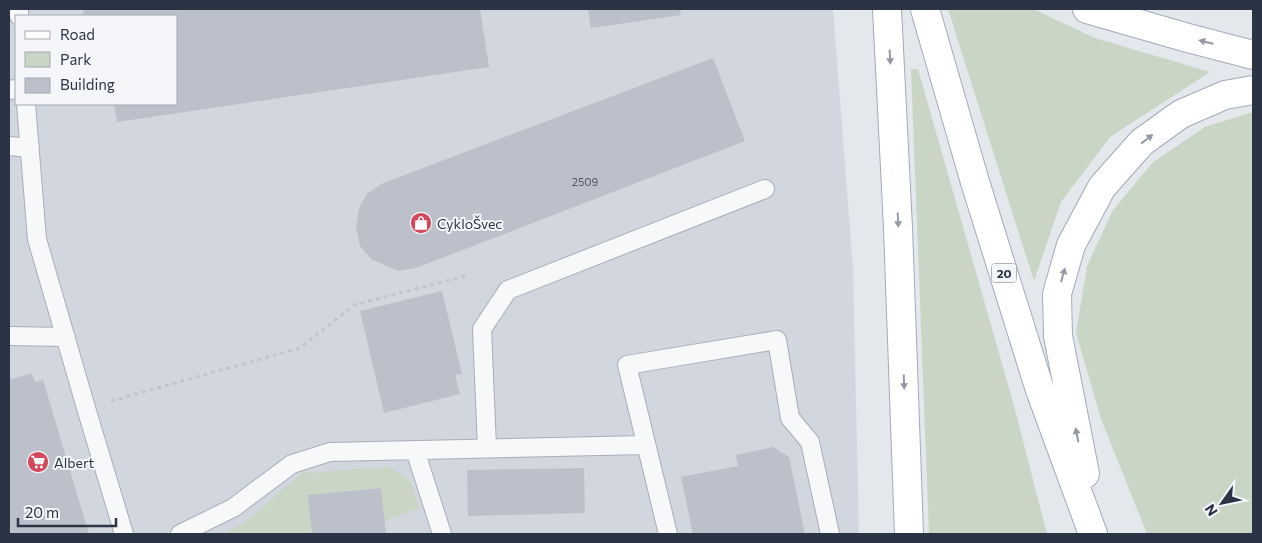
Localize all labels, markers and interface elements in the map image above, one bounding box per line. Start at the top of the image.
legend [15,15,178,105]
text: Road [60,25,95,43]
one-way arrow [1199,38,1214,46]
text: Park [60,50,91,68]
one-way arrow [886,50,894,66]
text: Building [60,75,115,93]
one-way arrow [1140,134,1154,144]
house number: 2509 [572,175,598,188]
shop icon: CykloŠvec [409,211,433,235]
one-way arrow [894,212,902,228]
place label: CykloŠvec [437,215,502,232]
road number: 20 [992,264,1016,282]
one-way arrow [1059,267,1067,282]
one-way arrow [900,374,908,390]
one-way arrow [1073,427,1081,442]
supermarket icon: Albert [26,450,50,474]
place label: Albert [54,454,94,471]
north arrow [1197,478,1247,528]
scale bar [18,496,115,528]
text: N [1201,501,1221,519]
text: 20 m [25,503,59,521]

